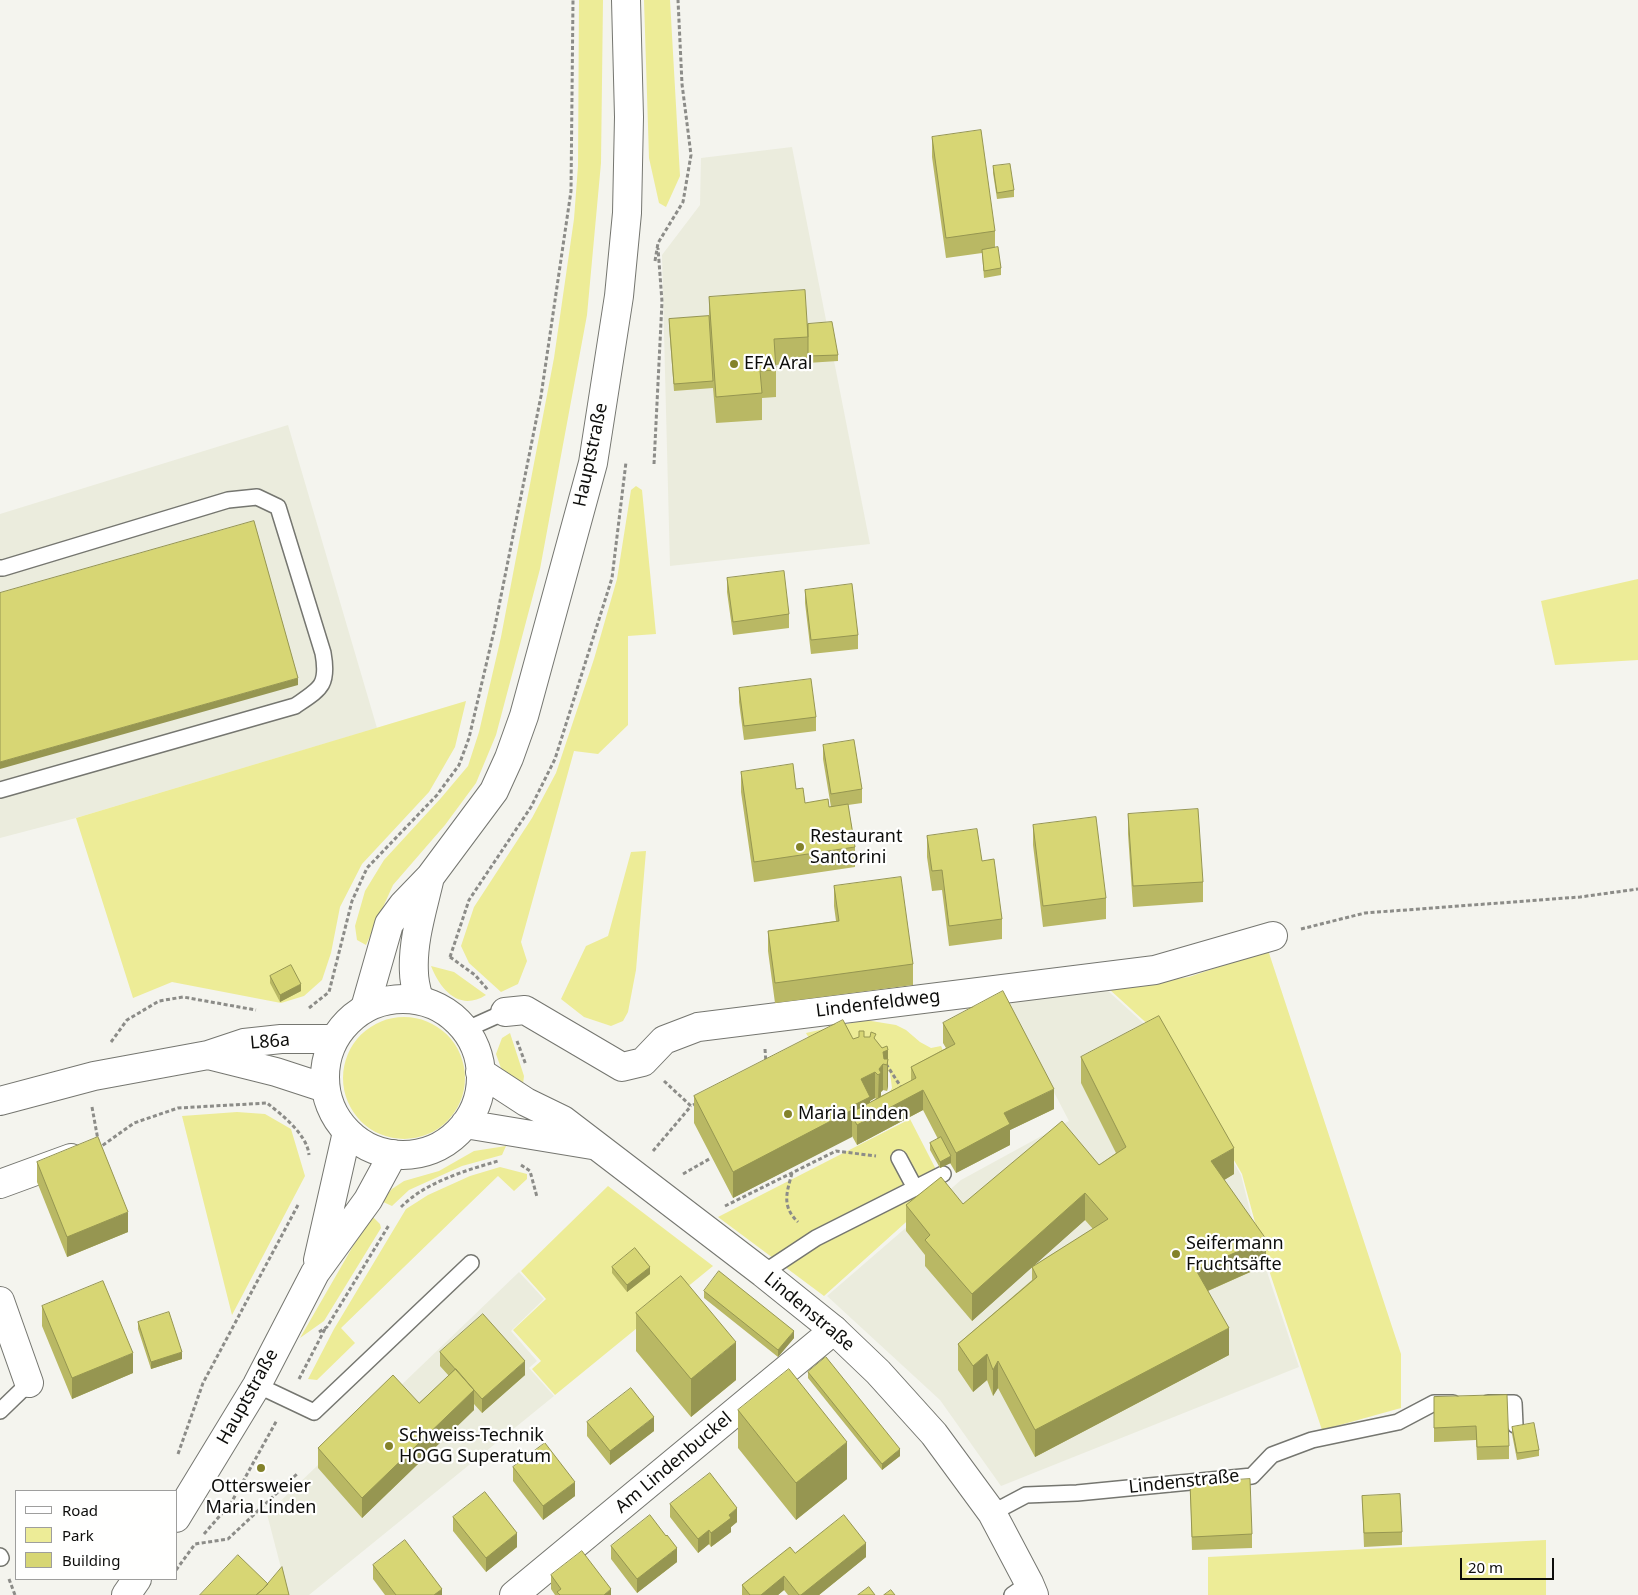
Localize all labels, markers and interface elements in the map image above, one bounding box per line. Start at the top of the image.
place label: EFA Aral [744,353,812,375]
marker: EFA Aral [728,358,740,370]
street label: Hauptstraße [569,401,613,509]
place label: Restaurant Santorini [810,826,902,869]
marker: Restaurant Santorini [794,841,806,853]
street label: Lindenfeldweg [815,986,941,1022]
street label: L86a [249,1029,291,1055]
place label: Maria Linden [798,1103,909,1125]
marker: Maria Linden [782,1108,794,1120]
place label: Seifermann Fruchtsäfte [1186,1233,1284,1276]
marker: Seifermann Fruchtsäfte [1170,1248,1182,1260]
street label: Lindenstraße [759,1268,859,1356]
street label: Hauptstraße [213,1345,283,1449]
street label: Am Lindenbuckel [611,1408,737,1518]
place label: Schweiss-Technik HOGG Superatum [399,1425,551,1468]
marker: Schweiss-Technik HOGG Superatum [383,1440,395,1452]
marker: Ottersweier Maria Linden [255,1462,267,1474]
street label: Lindenstraße [1128,1465,1240,1499]
place label: Ottersweier Maria Linden [206,1476,316,1518]
legend [15,1490,178,1580]
text: Road [62,1500,98,1520]
text: Park [62,1525,94,1545]
scale bar [1463,1548,1557,1580]
text: Building [62,1550,120,1570]
text: 20 m [1468,1557,1503,1577]

